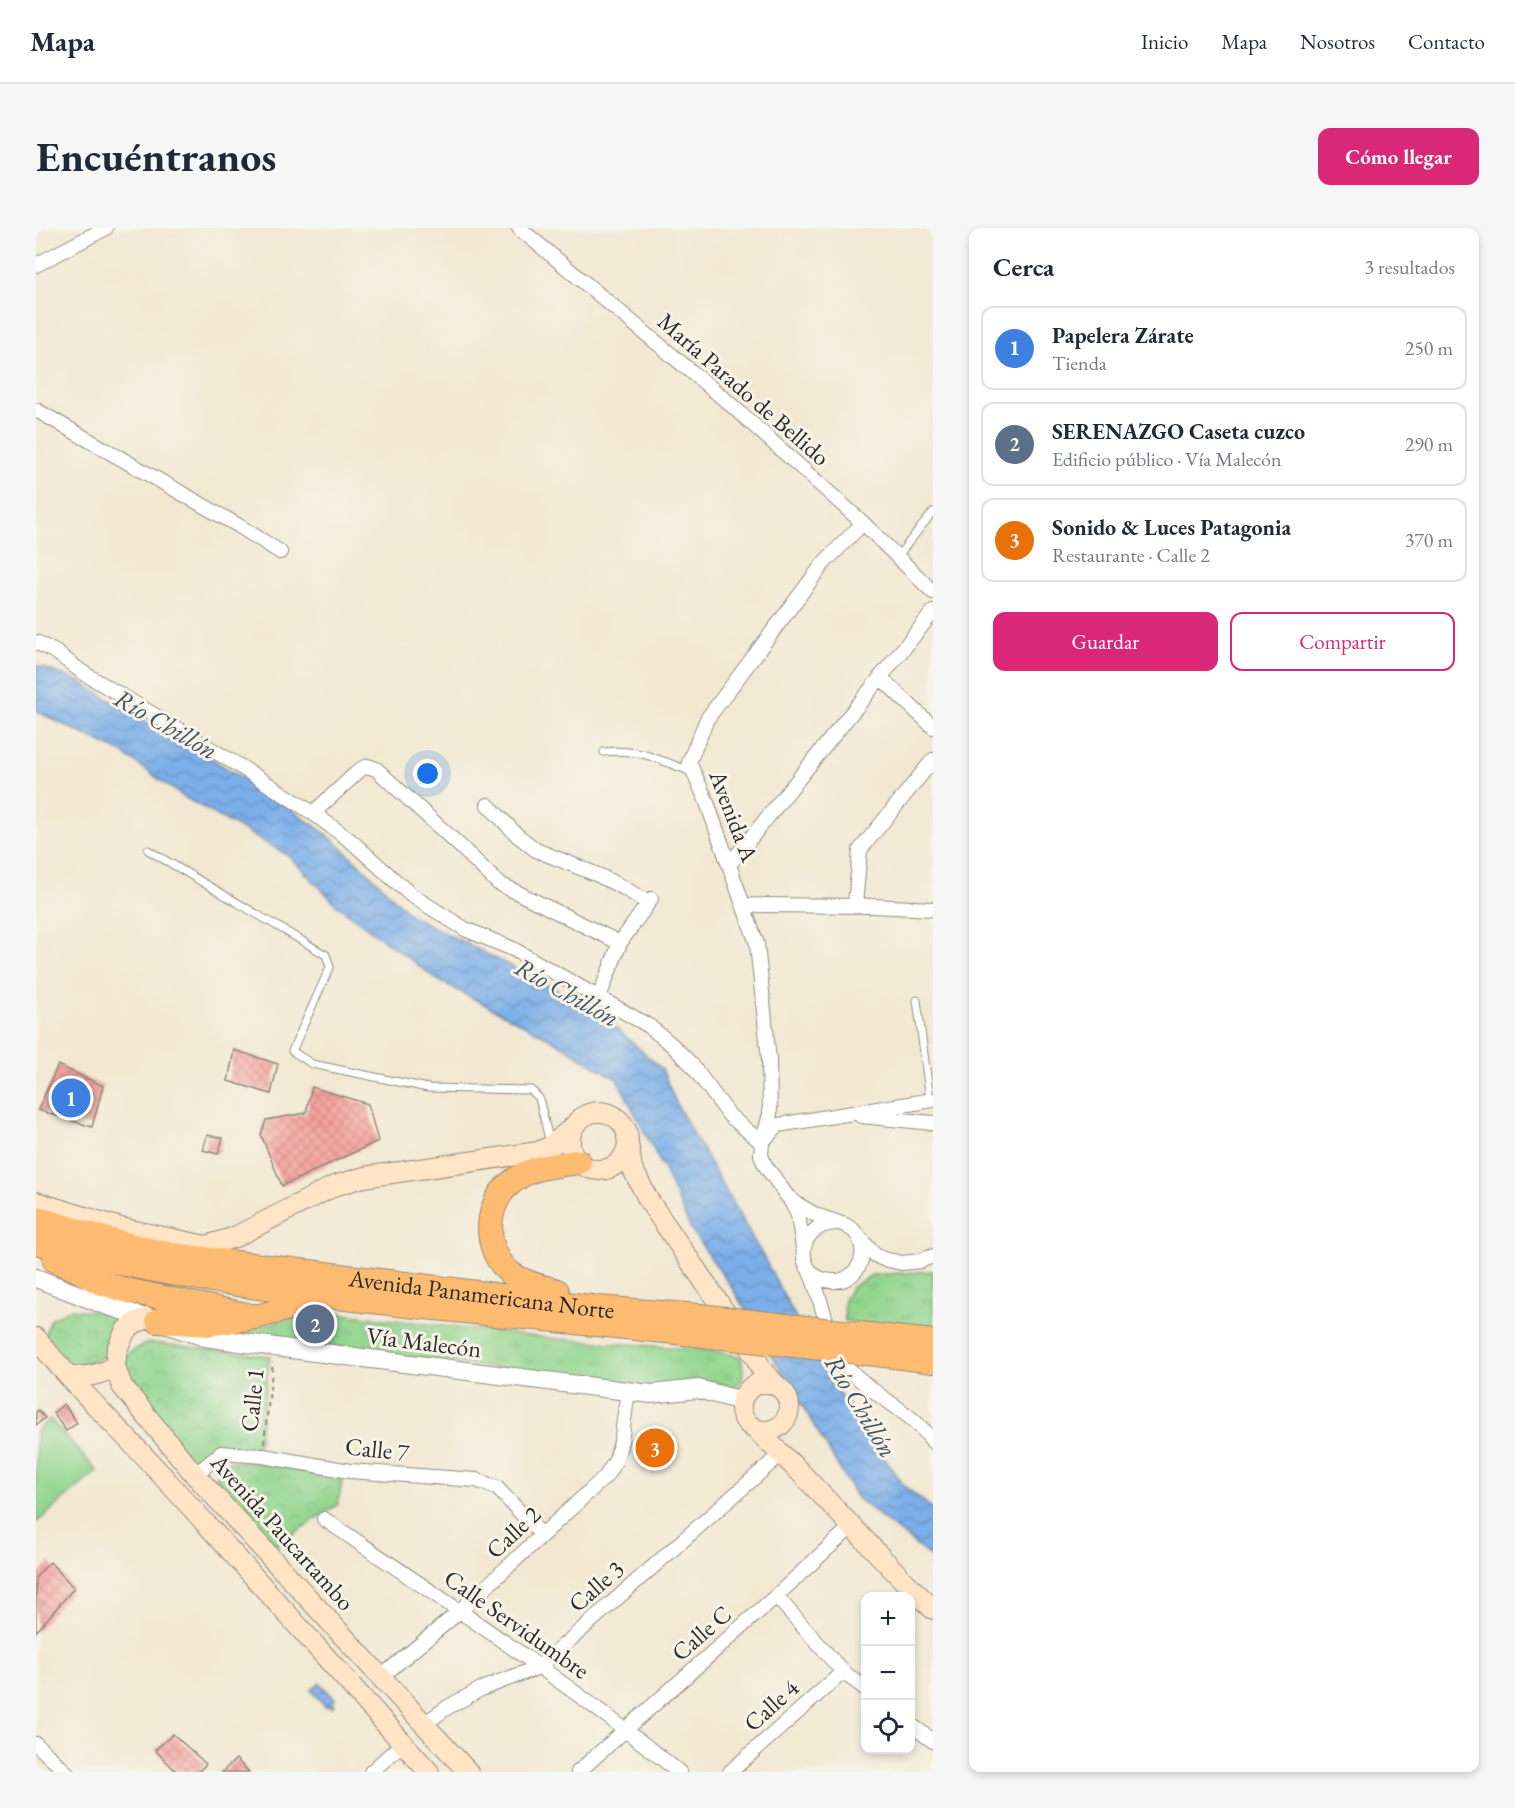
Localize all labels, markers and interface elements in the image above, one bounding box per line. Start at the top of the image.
text: Mapa [30,23,95,59]
text: Inicio [1141,28,1188,55]
text: Mapa [1221,28,1267,55]
text: Nosotros [1300,28,1375,55]
text: Contacto [1408,28,1485,55]
button: Cómo llegar [1318,128,1479,185]
text: Encuéntranos [36,129,276,184]
text: Cerca [993,250,1054,284]
text: 3 resultados [1364,254,1455,280]
street label: María Parado de Bellido [651,306,837,472]
text: Papelera Zárate [1052,321,1194,350]
text: 1 [1009,335,1020,361]
text: 250 m [1405,335,1453,361]
text: Tienda [1052,350,1107,376]
text: SERENAZGO Caseta cuzco [1052,417,1305,446]
text: 2 [1009,431,1020,457]
text: 290 m [1405,431,1453,457]
text: Edificio público · Vía Malecón [1052,446,1281,472]
text: Sonido & Luces Patagonia [1052,513,1291,542]
text: 3 [1009,527,1020,553]
text: 370 m [1405,527,1453,553]
text: Restaurante · Calle 2 [1052,542,1210,568]
button: Guardar [993,612,1218,671]
button: Compartir [1230,612,1455,671]
water label: Río Chillón [108,681,224,767]
your location [413,759,442,788]
street label: Avenida A [702,765,766,867]
water label: Río Chillón [509,949,625,1035]
pin: 1 [51,1076,90,1120]
street label: Avenida Panamericana Norte [346,1262,615,1325]
pin: 2 [296,1302,334,1346]
street label: Vía Malecón [365,1320,483,1364]
water label: Río Chillón [817,1348,905,1464]
street label: Calle 1 [233,1367,271,1433]
pin: 3 [636,1426,674,1470]
street label: Calle 7 [344,1430,411,1468]
street label: Avenida Paucartambo [204,1446,362,1617]
street label: Calle 2 [479,1499,547,1565]
street label: Calle 3 [562,1553,630,1619]
street label: Calle Servidumbre [438,1562,596,1686]
map controls [861,1592,915,1754]
button: + [861,1592,915,1646]
street label: Calle C [665,1599,737,1667]
button: − [861,1646,915,1700]
street label: Calle 4 [737,1672,805,1738]
button: locate [861,1700,915,1754]

